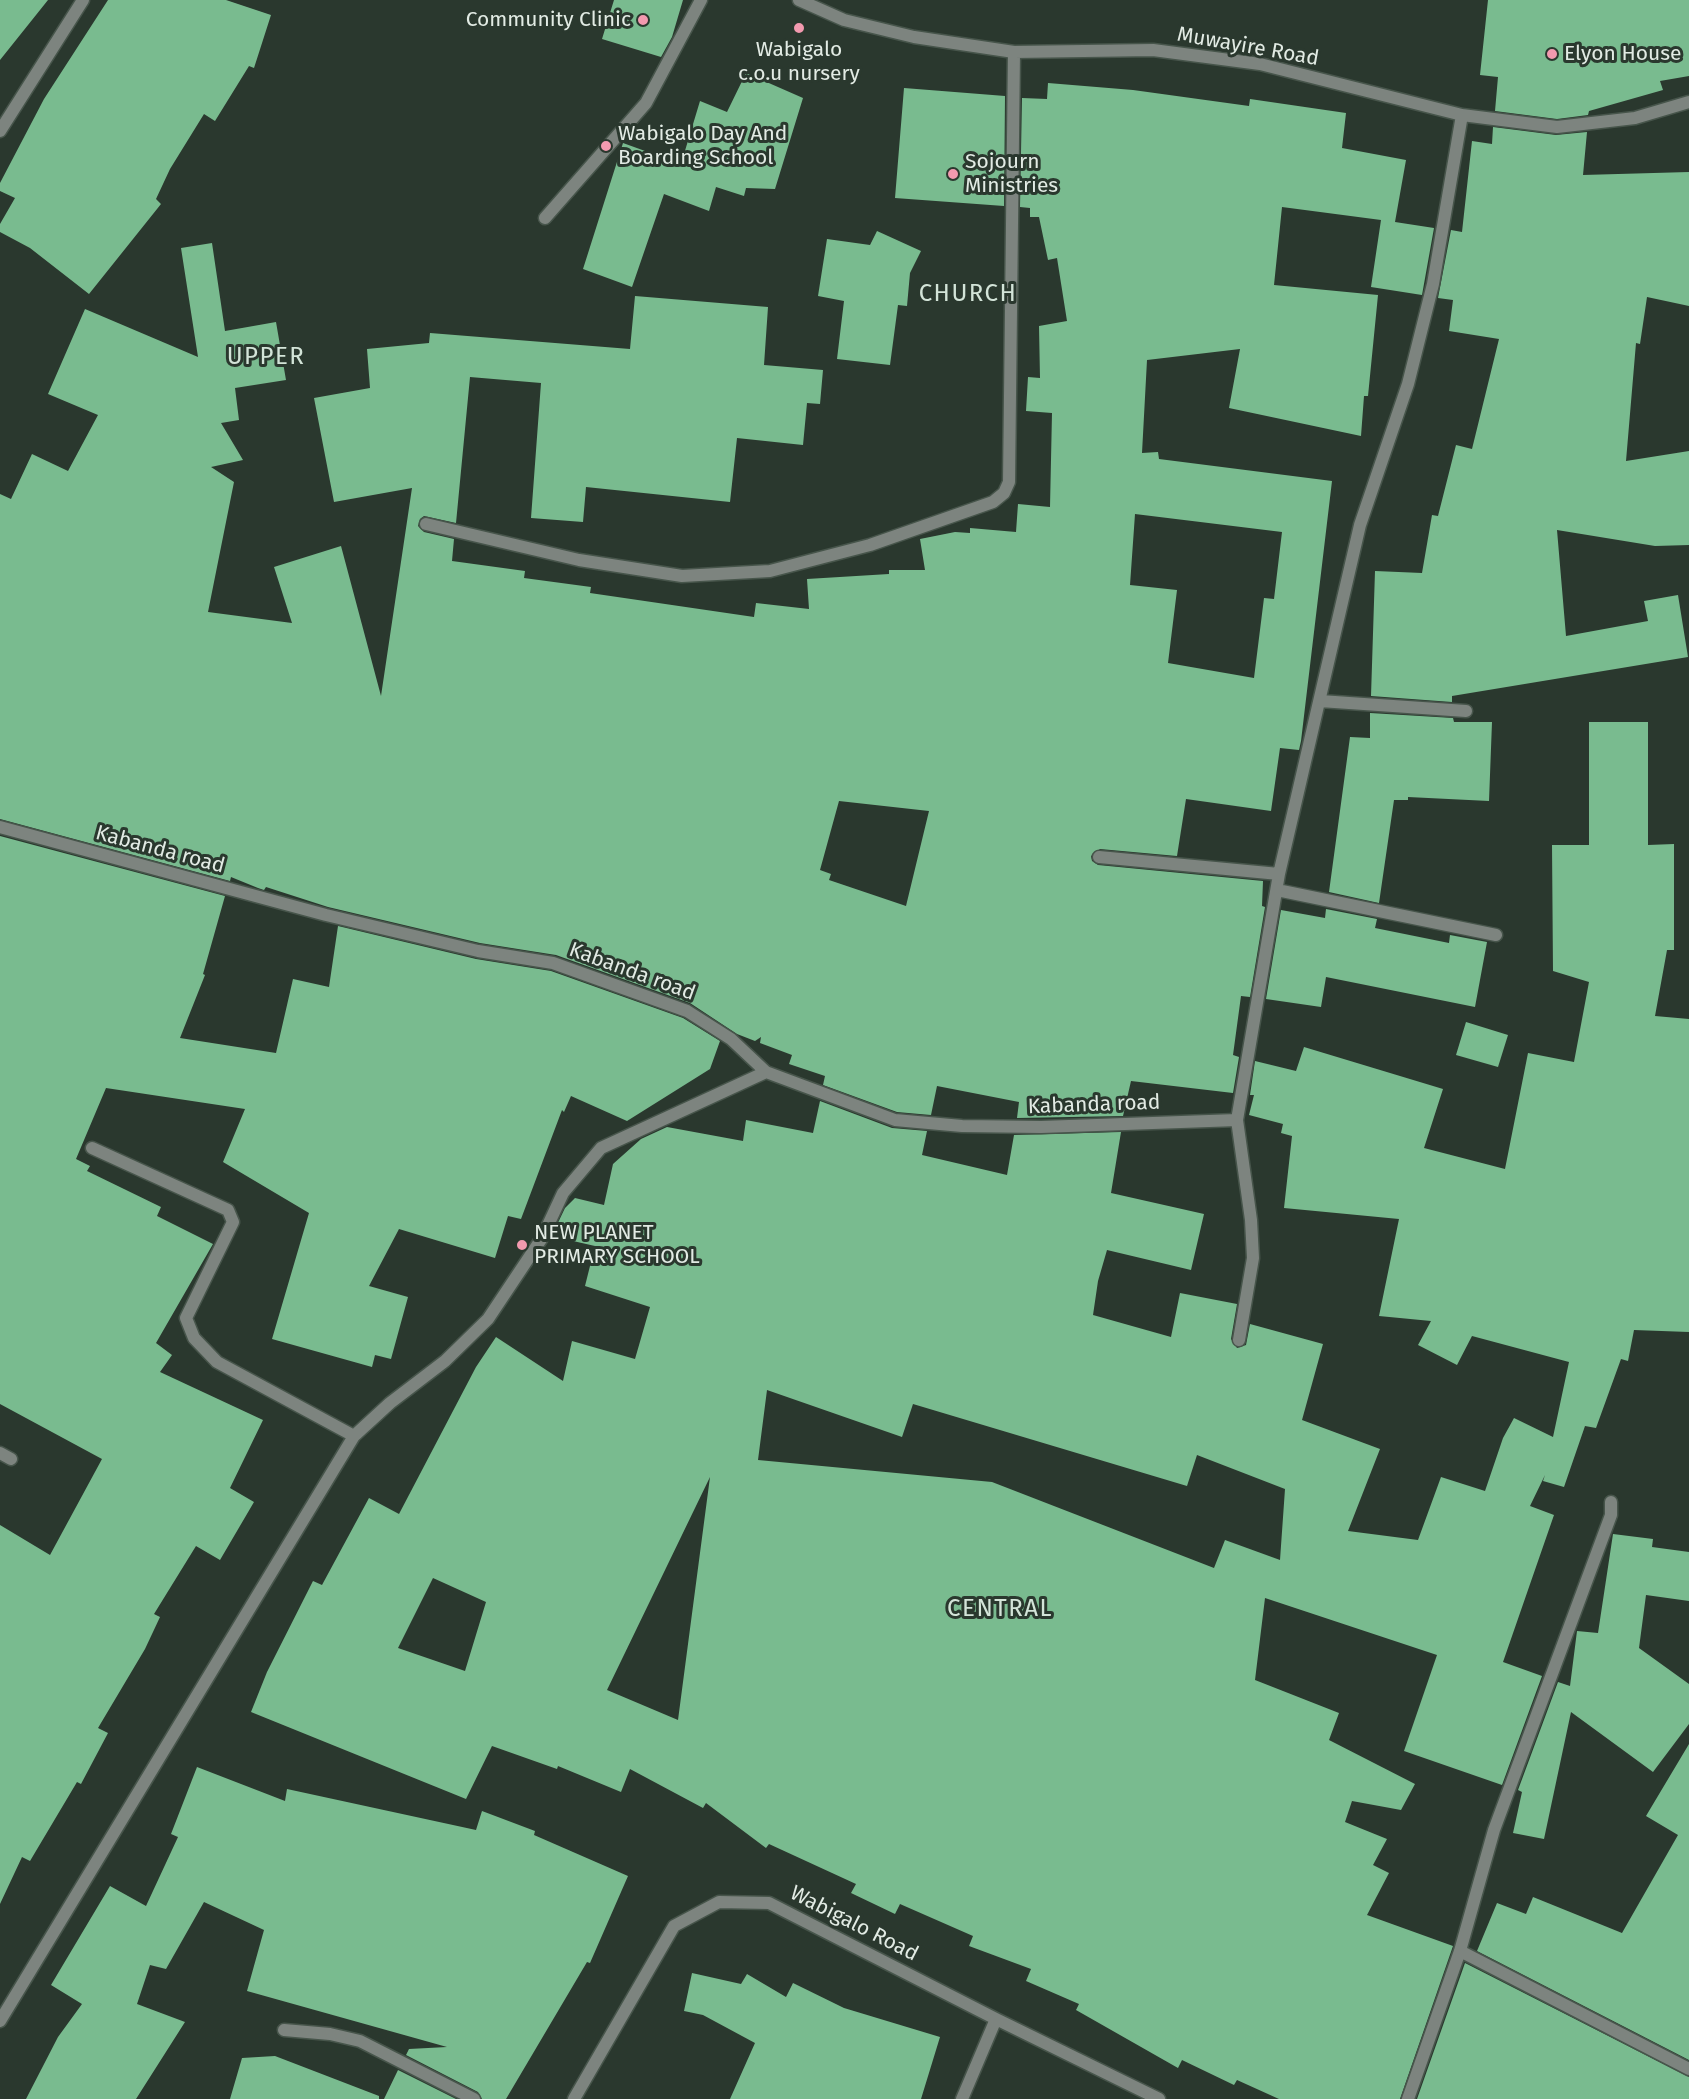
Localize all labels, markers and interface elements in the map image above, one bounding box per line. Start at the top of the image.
place label: Community Clinic [466,7,631,33]
marker: Community Clinic [636,13,650,27]
marker: Wabigalo c.o.u nursery [792,21,806,35]
street label: Muwayire Road [1175,22,1321,72]
place label: Wabigalo c.o.u nursery [738,37,860,87]
place label: Elyon House [1564,41,1681,67]
marker: Elyon House [1545,47,1559,61]
place label: Wabigalo Day And Boarding School [618,121,787,171]
marker: Wabigalo Day And Boarding School [599,139,613,153]
place label: Sojourn Ministries [965,149,1058,199]
marker: Sojourn Ministries [946,167,960,181]
district label: CHURCH [919,280,1017,308]
district label: UPPER [227,343,305,371]
street label: Kabanda road [93,821,227,879]
street label: Kabanda road [565,937,699,1007]
street label: Kabanda road [1027,1090,1161,1120]
place label: NEW PLANET PRIMARY SCHOOL [534,1220,700,1270]
marker: NEW PLANET PRIMARY SCHOOL [515,1238,529,1252]
district label: CENTRAL [947,1595,1053,1623]
street label: Wabigalo Road [786,1881,922,1967]

